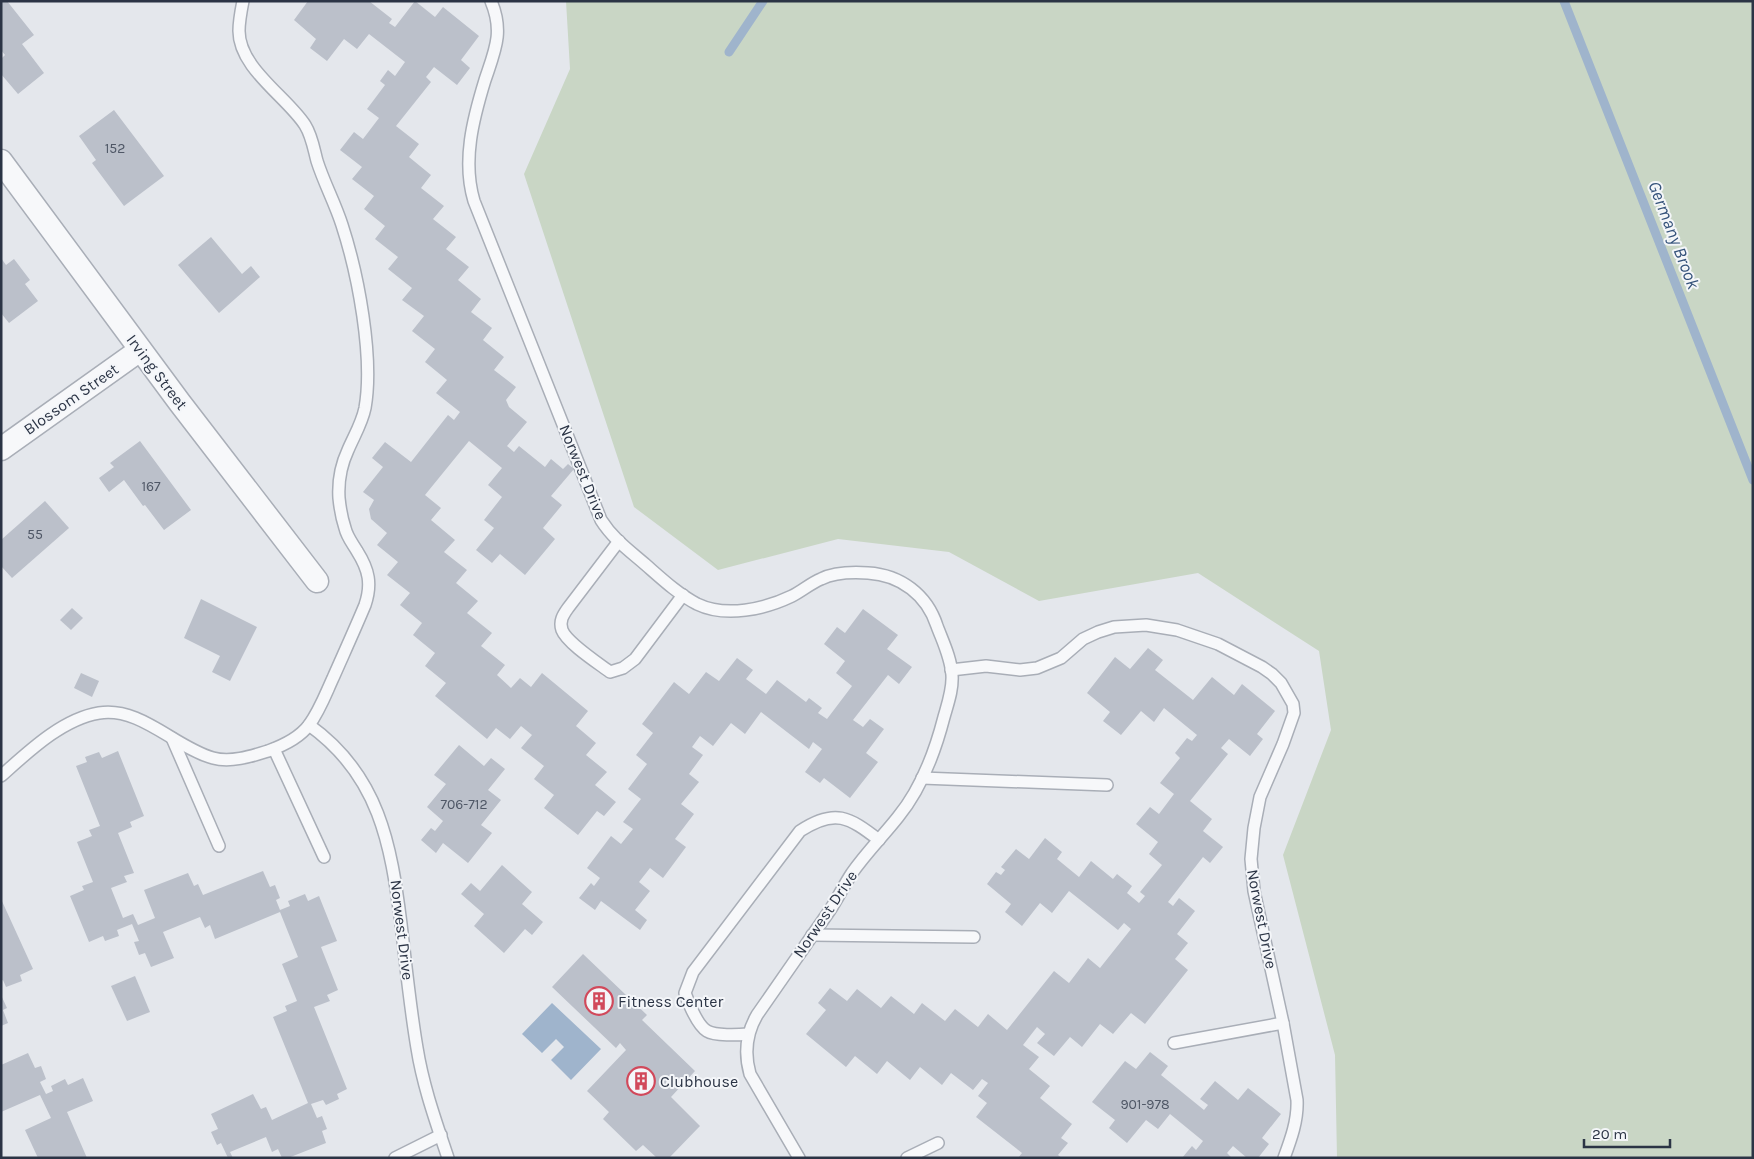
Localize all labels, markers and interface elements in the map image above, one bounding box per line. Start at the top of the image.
house number: 152 [105,140,125,157]
water label: Germany Brook [1643,178,1705,293]
street label: Irving Street [122,331,192,413]
street label: Blossom Street [20,359,122,439]
street label: Norwest Drive [555,422,611,522]
house number: 167 [141,478,161,495]
house number: 55 [27,526,43,543]
house number: 706-712 [440,796,488,813]
street label: Norwest Drive [789,867,861,961]
street label: Norwest Drive [1243,868,1281,970]
street label: Norwest Drive [386,879,418,981]
building icon: Fitness Center [584,986,614,1016]
place label: Fitness Center [618,992,724,1011]
building icon: Clubhouse [626,1066,656,1096]
place label: Clubhouse [660,1072,738,1091]
house number: 901-978 [1120,1096,1170,1113]
scale bar [1584,1116,1670,1148]
text: 20 m [1592,1125,1627,1143]

